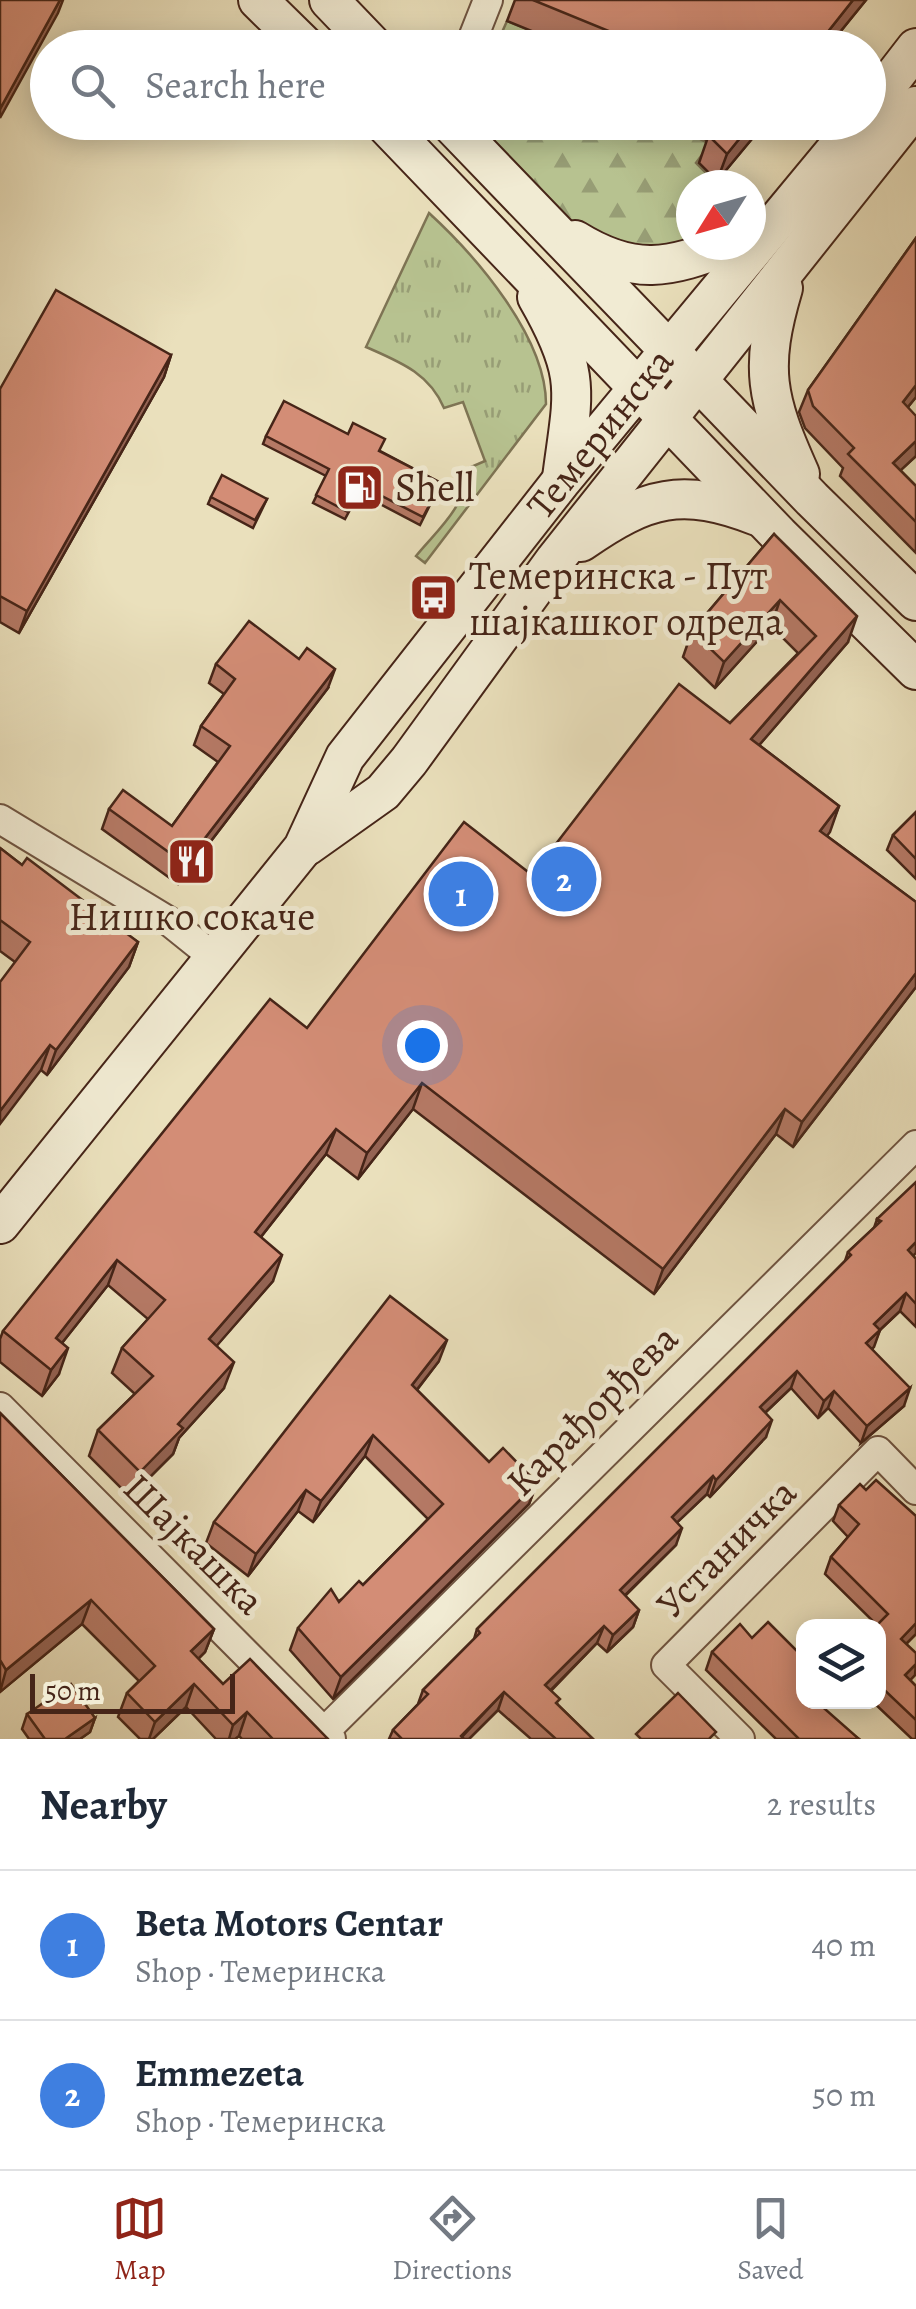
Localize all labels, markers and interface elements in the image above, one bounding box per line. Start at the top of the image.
search box [30,30,886,140]
icon: search [65,58,120,113]
text: Search here [145,59,326,111]
north arrow [676,170,766,260]
street label: Темеринска [514,335,687,530]
place label: Shell [395,460,475,515]
fuel station icon: Shell [334,461,386,513]
place label: Темеринска - Пут шајкашког одреда [469,548,784,649]
bus stop icon: Темеринска - Пут шајкашког одреда [408,572,460,624]
restaurant icon: Нишко сокаче [166,835,218,887]
pin: 2 [532,842,596,916]
pin: 1 [428,856,494,932]
place label: Нишко сокаче [69,889,315,944]
your location [397,1020,448,1071]
street label: Карађорђева [494,1311,691,1508]
street label: Шајкашка [111,1461,277,1627]
street label: Устаничка [644,1465,809,1630]
map controls [796,1619,886,1709]
button: layers [796,1619,886,1709]
scale bar [30,1669,235,1714]
text: 50 m [45,1672,101,1710]
text: Nearby [40,1776,167,1833]
text: 2 results [767,1782,876,1826]
text: Beta Motors Centar [135,1897,443,1949]
text: 1 [67,1923,78,1967]
text: 40 m [811,1923,876,1967]
text: Shop · Темеринска [135,1949,386,1993]
text: Emmezeta [135,2047,304,2099]
text: 2 [65,2073,80,2117]
text: 50 m [812,2073,876,2117]
text: Shop · Темеринска [135,2099,386,2143]
tab: Map [112,2191,167,2289]
tab: Directions [392,2191,512,2289]
tab: Saved [737,2191,804,2289]

